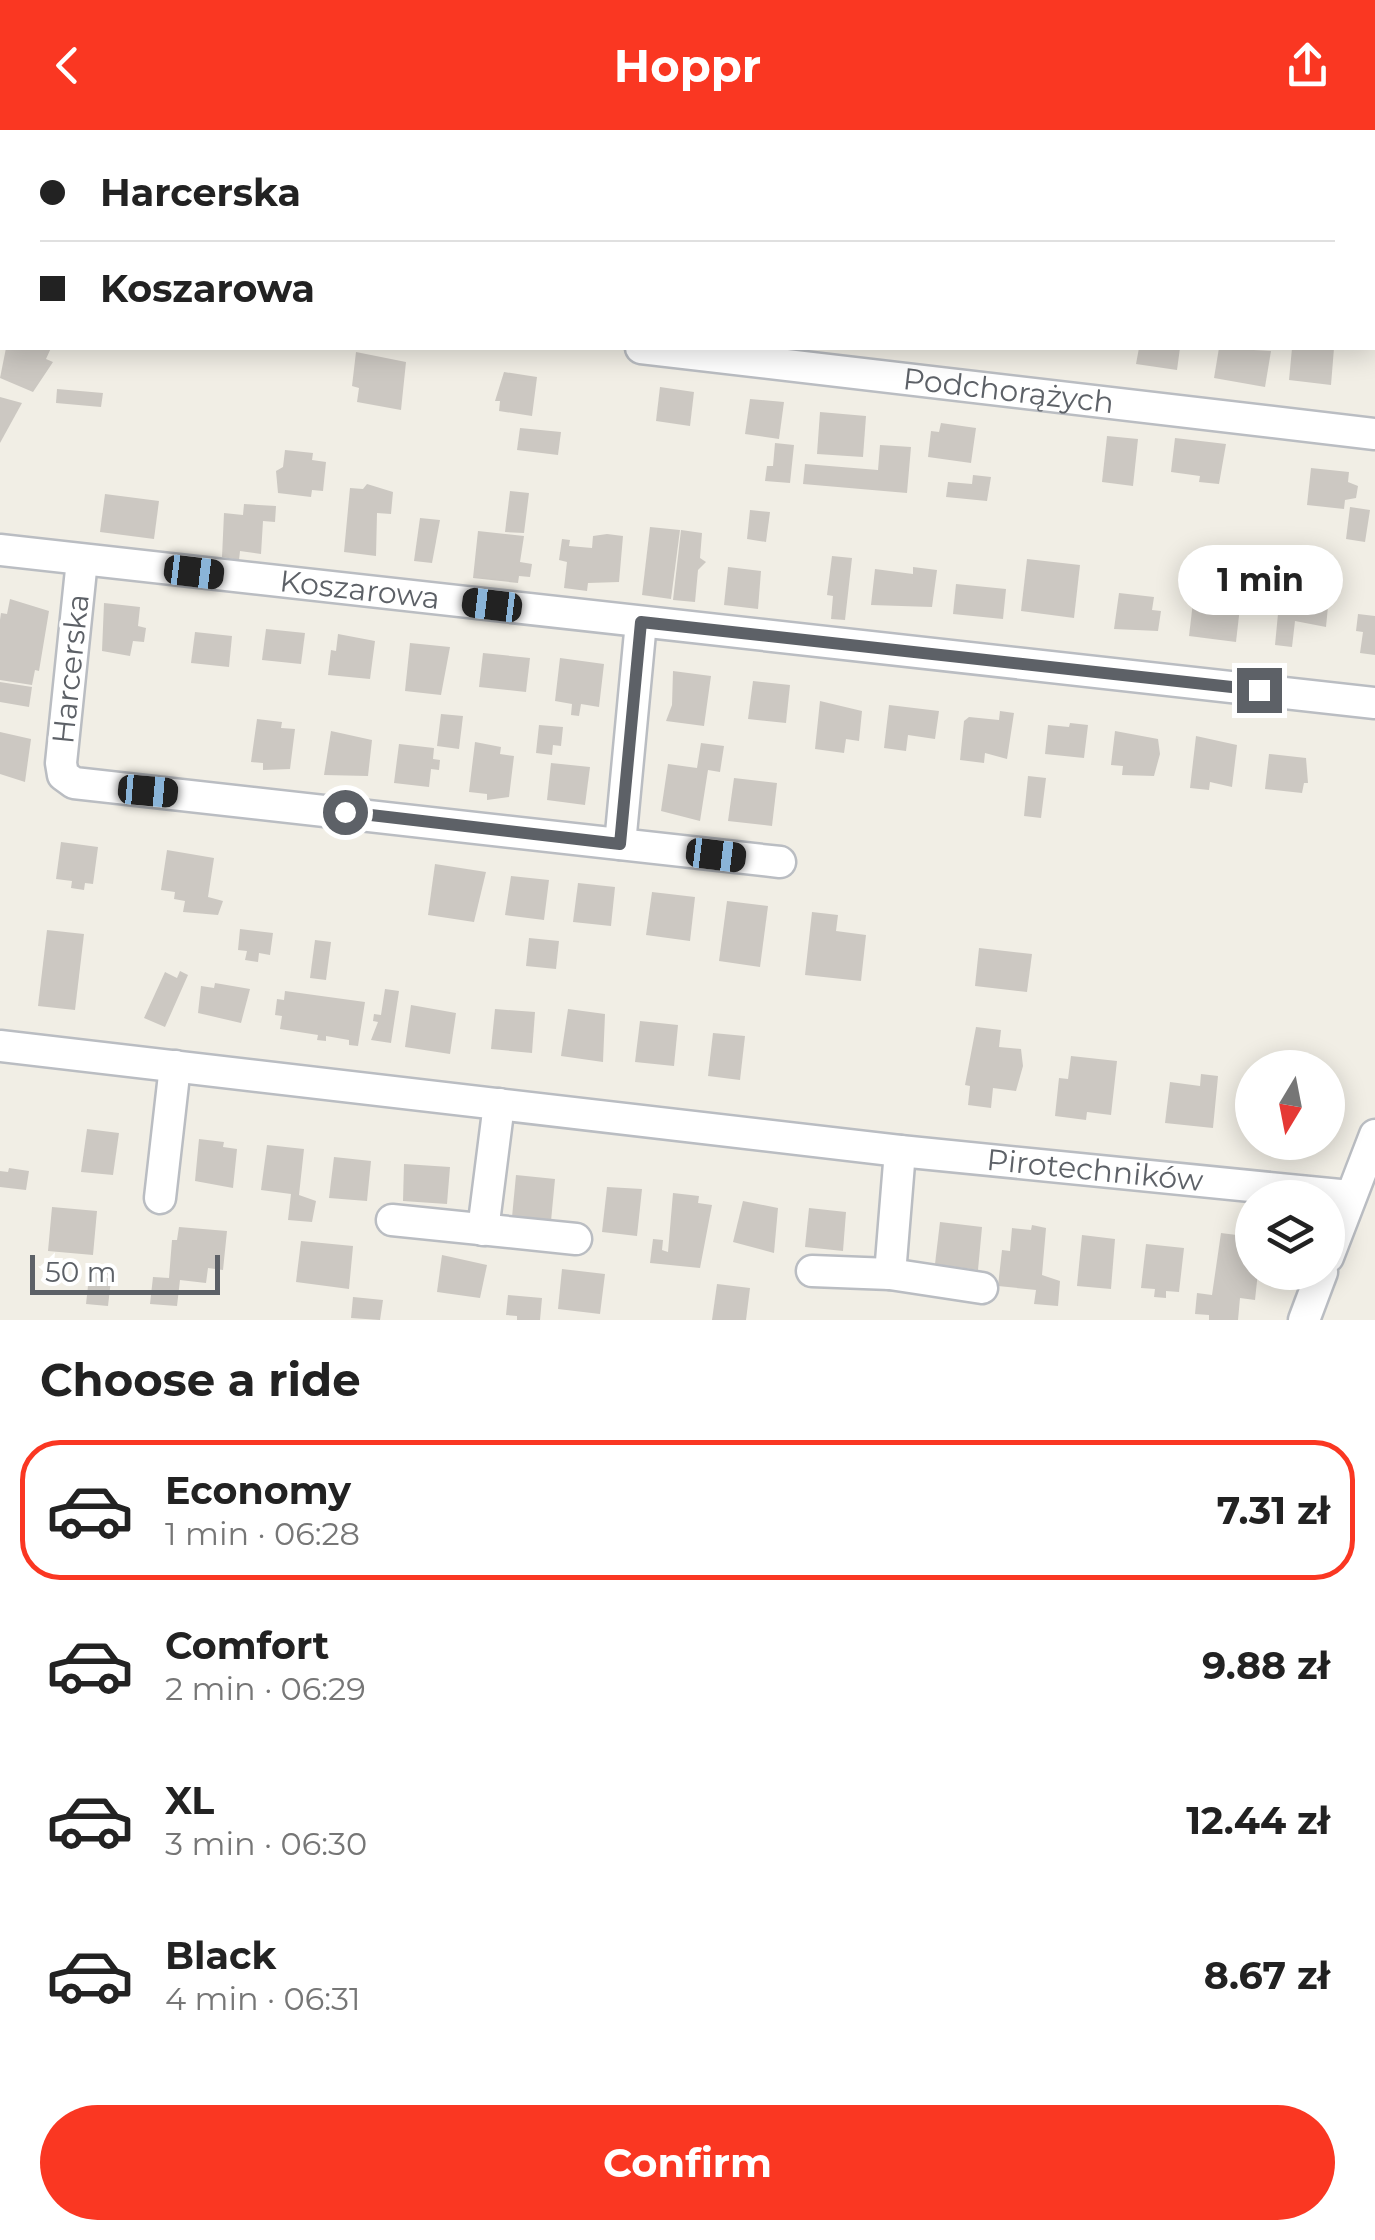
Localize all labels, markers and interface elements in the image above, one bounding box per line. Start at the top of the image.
icon: back [40,38,95,93]
text: Hoppr [614,38,761,93]
icon: share [1280,38,1335,93]
text: Harcerska [100,169,301,216]
text: Koszarowa [100,265,315,312]
street label: Podchorążych [901,360,1116,421]
callout: 1 min [1176,545,1342,615]
car [162,553,226,591]
text: 1 min [1217,560,1304,599]
street label: Koszarowa [278,562,442,617]
car [460,586,524,624]
street label: Harcerska [44,592,97,746]
route end [1237,668,1282,713]
car [117,773,179,809]
route start [323,790,368,835]
car [684,836,748,874]
north arrow [1235,1050,1345,1160]
map controls [1235,1050,1345,1290]
street label: Pirotechników [985,1141,1206,1199]
button: layers [1235,1180,1345,1290]
scale bar [30,1250,220,1294]
text: 50 m [45,1255,116,1289]
text: Choose a ride [40,1352,361,1407]
icon: car [45,1465,135,1555]
text: Economy [165,1467,351,1514]
text: 7.31 zł [1217,1487,1330,1534]
text: 1 min · 06:28 [165,1514,360,1553]
icon: car [45,1620,135,1710]
text: Comfort [165,1622,329,1669]
text: 9.88 zł [1202,1642,1330,1689]
text: 2 min · 06:29 [165,1669,366,1708]
icon: car [45,1775,135,1865]
text: XL [165,1777,214,1824]
text: 12.44 zł [1186,1797,1330,1844]
text: 3 min · 06:30 [165,1824,367,1863]
icon: car [45,1930,135,2020]
text: Black [165,1932,276,1979]
text: 8.67 zł [1204,1952,1330,1999]
text: 4 min · 06:31 [165,1979,361,2018]
button: Confirm [40,2105,1335,2220]

